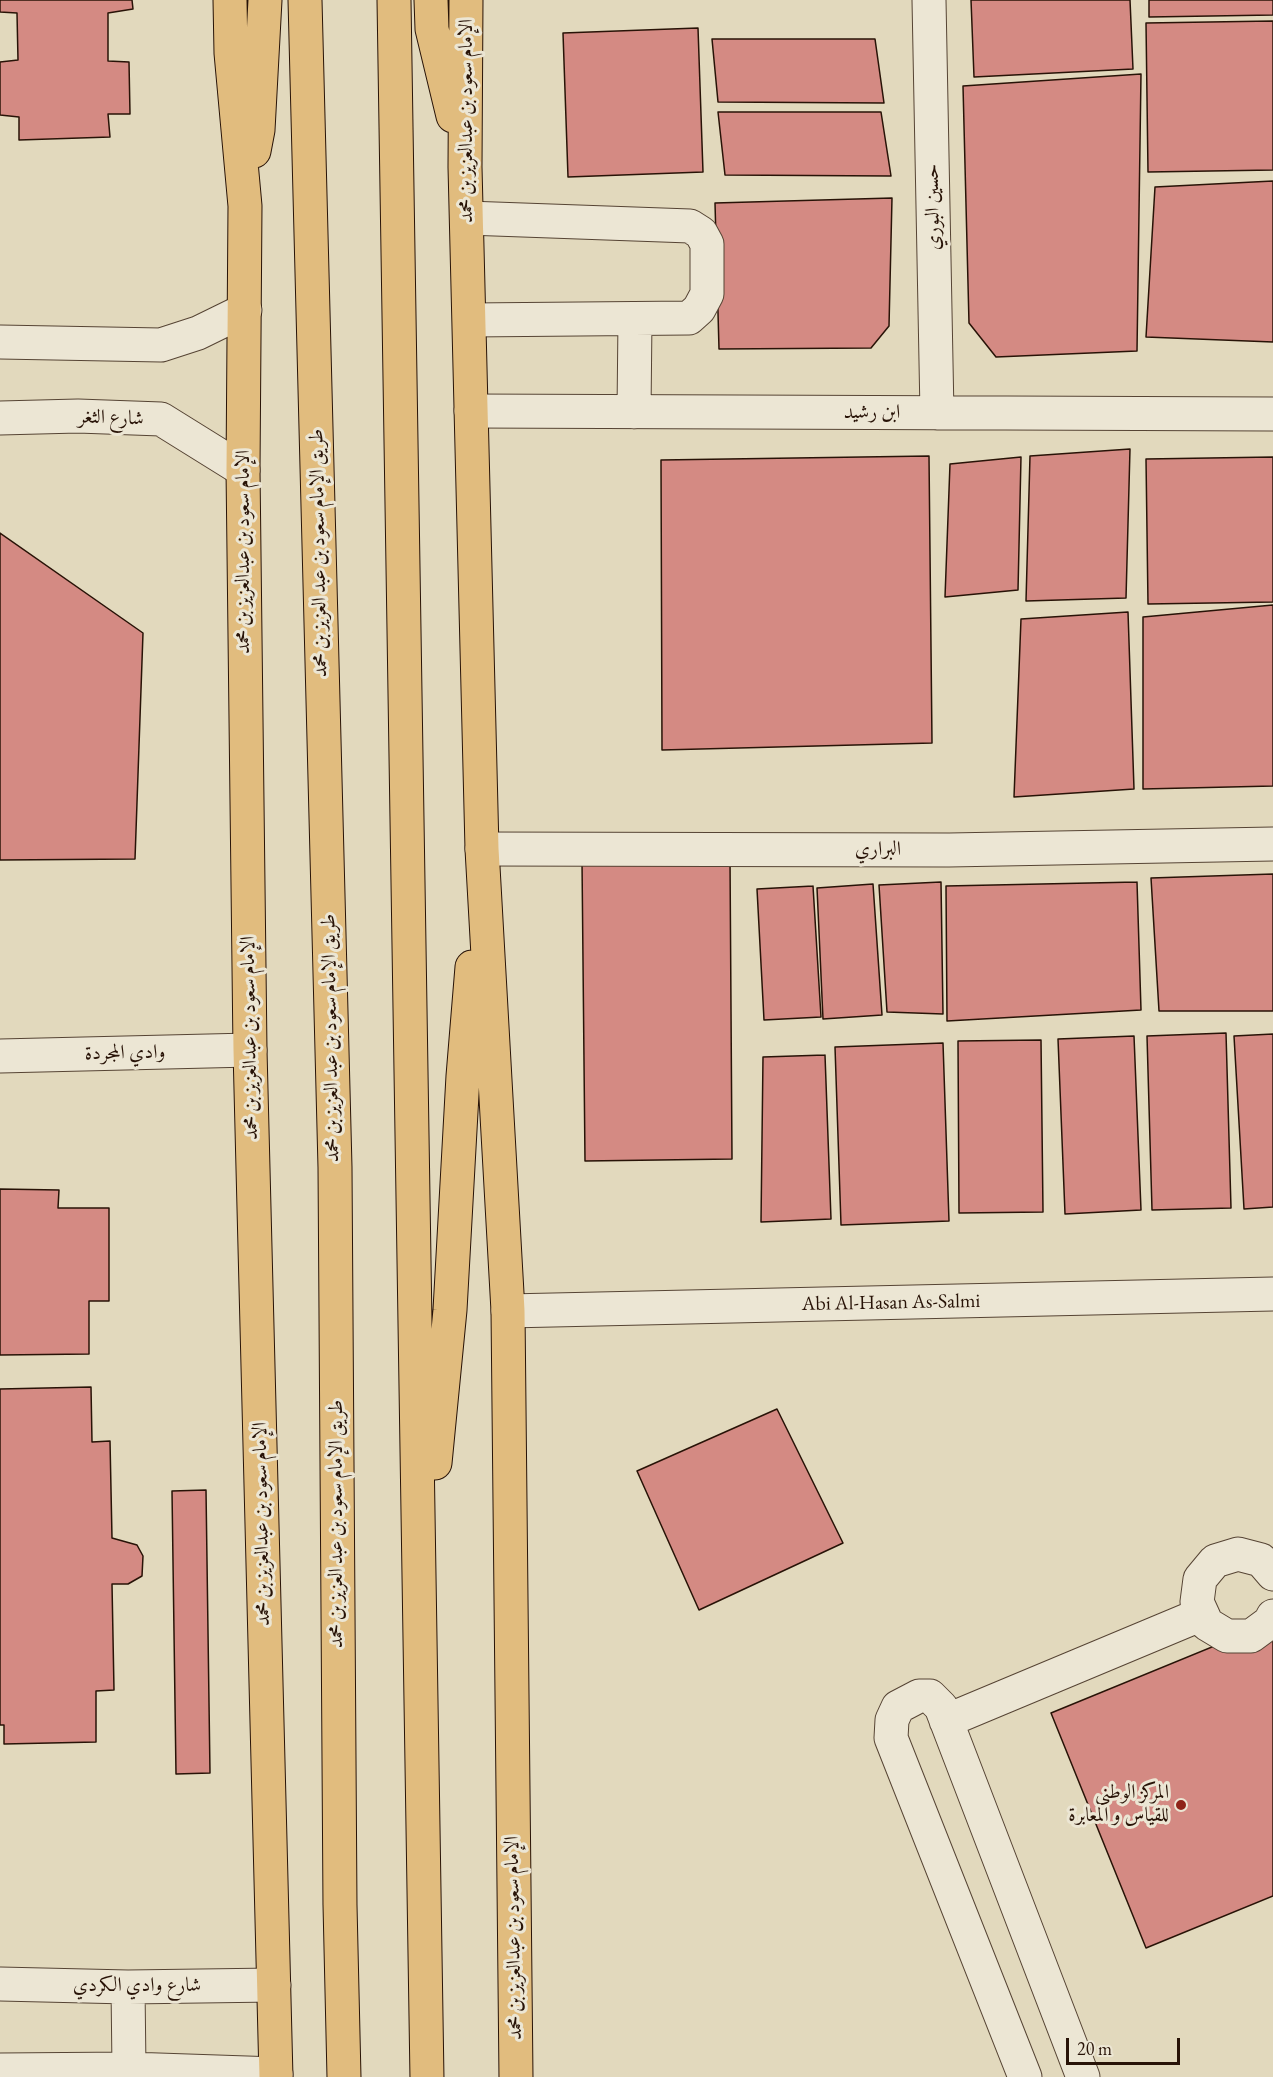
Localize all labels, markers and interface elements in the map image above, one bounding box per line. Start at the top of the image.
street label: الإمام سعود بن عبدالعزيز بن محمد [455,19,479,223]
street label: حسين البوري [920,164,946,250]
street label: ابن رشيد [844,401,900,425]
street label: شارع الثغر [78,405,144,431]
street label: طريق الإمام سعود بن عبد العزيز بن محمد [305,428,333,678]
street label: الإمام سعود بن عبدالعزيز بن محمد [232,450,256,654]
street label: البراري [855,838,901,862]
street label: طريق الإمام سعود بن عبد العزيز بن محمد [317,913,345,1163]
street label: الإمام سعود بن عبدالعزيز بن محمد [236,936,264,1140]
street label: وادي المجردة [84,1040,166,1066]
street label: Abi Al-Hasan As-Salmi [801,1289,981,1317]
street label: طريق الإمام سعود بن عبد العزيز بن محمد [325,1400,349,1648]
street label: الإمام سعود بن عبدالعزيز بن محمد [248,1422,276,1626]
place label: المركز الوطني للقياس و المعابرة [1068,1781,1169,1828]
marker: المركز الوطني للقياس و المعابرة [1174,1798,1188,1812]
street label: الإمام سعود بن عبدالعزيز بن محمد [500,1836,528,2040]
street label: شارع وادي الكردي [73,1974,201,1998]
scale bar [1069,2026,1183,2064]
text: 20 m [1077,2037,1112,2060]

